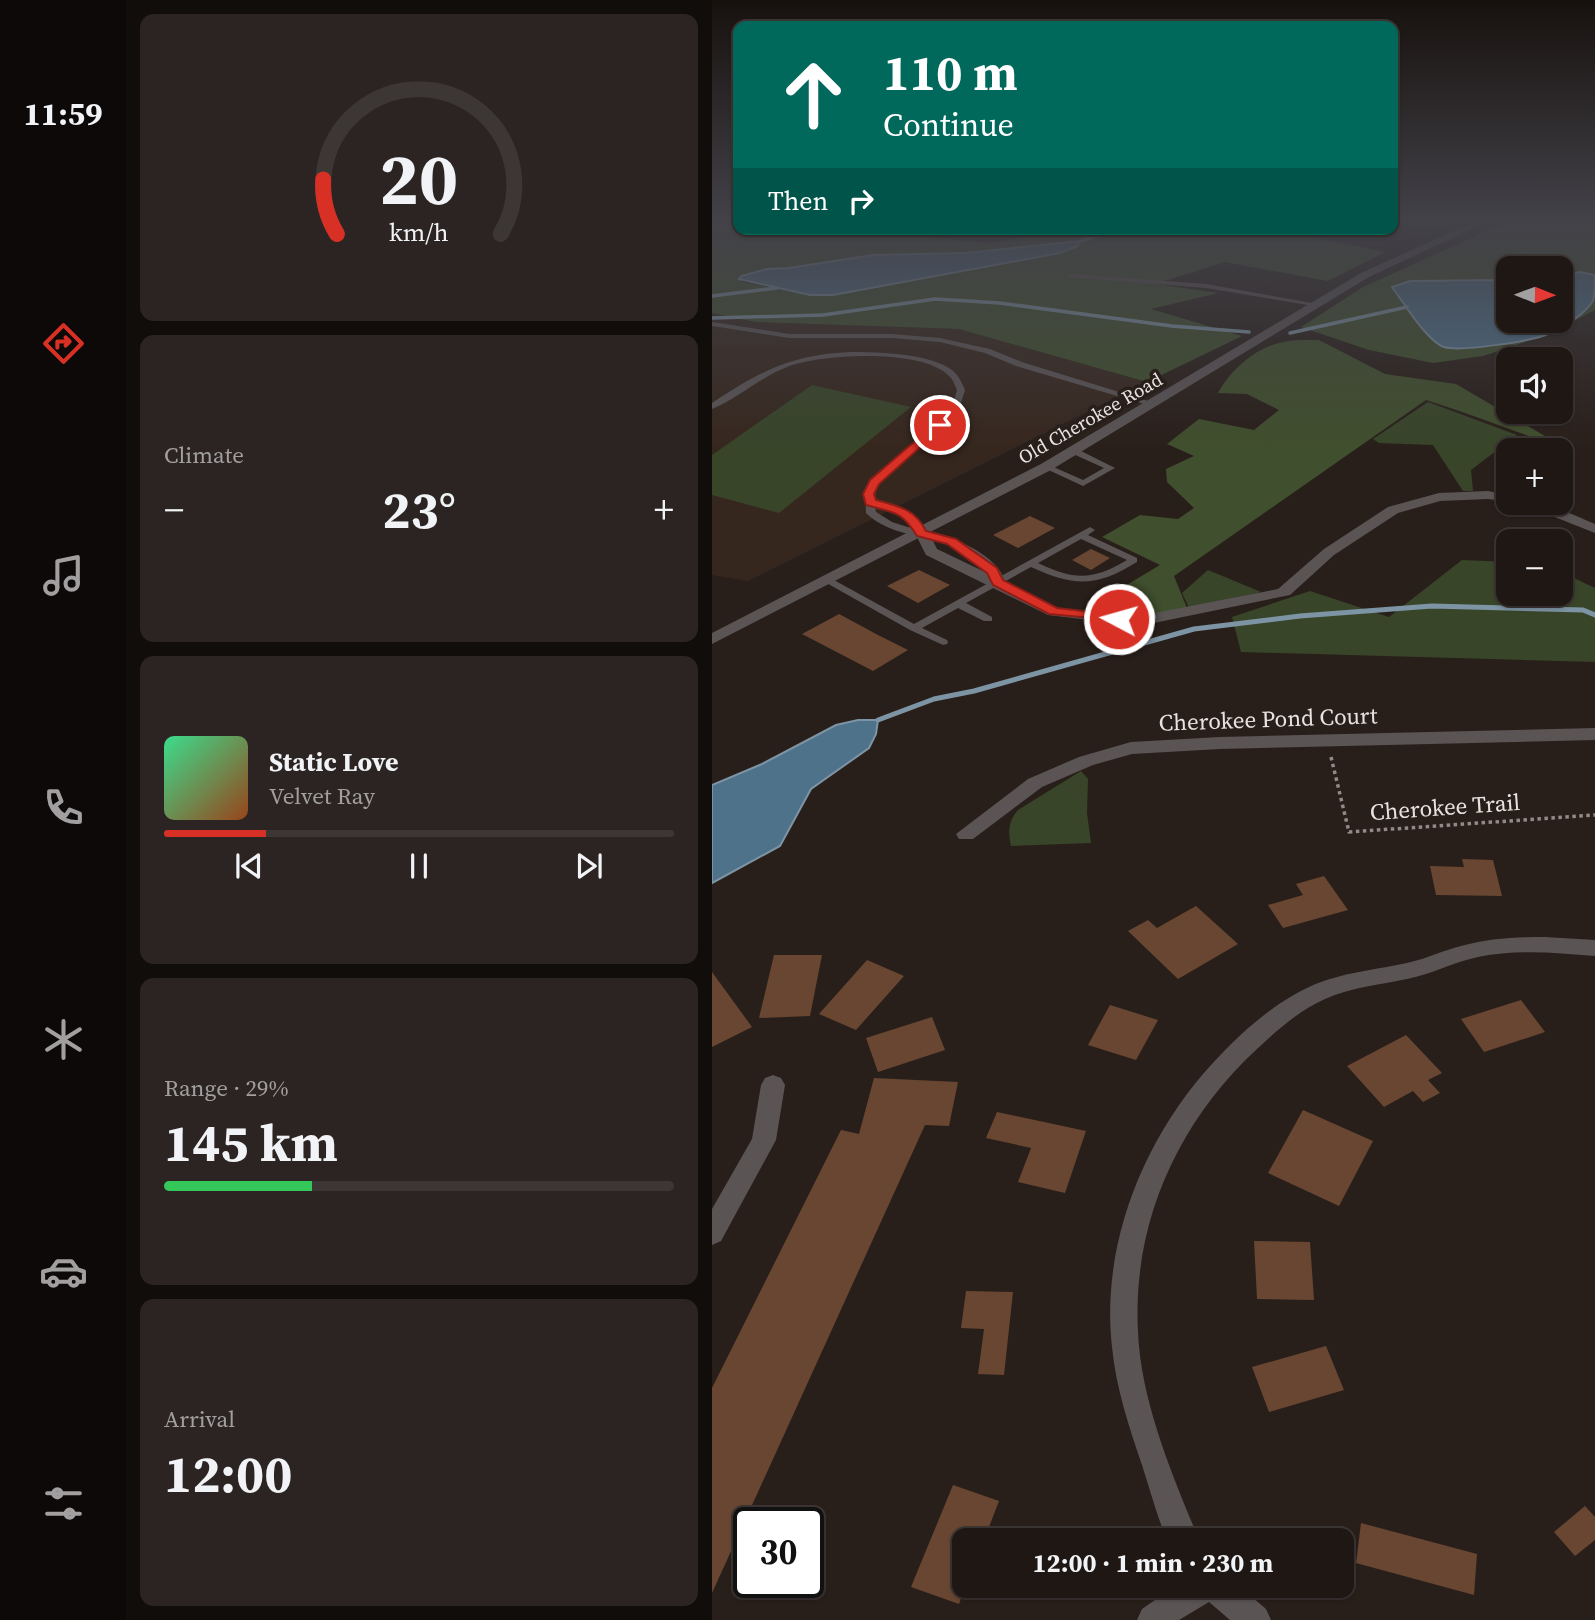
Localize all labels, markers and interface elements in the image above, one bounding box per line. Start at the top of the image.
text: 110 m [883,39,1018,106]
icon: ahead [768,49,859,140]
text: 11:59 [24,92,102,136]
text: Continue [883,103,1014,147]
text: 20 [380,129,458,228]
icon: right [842,182,880,220]
text: Then [768,183,828,219]
text: km/h [389,214,449,248]
north arrow [1496,256,1573,332]
map controls [1496,256,1573,606]
icon: directions [39,319,88,368]
button: sound [1496,347,1573,424]
street label: Old Cherokee Road [1013,366,1167,470]
pin [910,395,970,455]
icon: arrive [921,406,959,444]
button: + [1496,438,1573,515]
text: Climate [164,439,244,471]
text: 23° [382,474,456,545]
text: − [164,484,184,536]
text: + [654,484,674,536]
button: − [1496,529,1573,606]
icon: music [39,551,88,600]
position arrow [1082,582,1156,656]
street label: Cherokee Pond Court [1158,699,1378,739]
text: Static Love [269,744,398,780]
text: Velvet Ray [269,780,375,812]
icon: phone [39,783,88,832]
street label: Cherokee Trail [1369,786,1521,828]
icon: previous [230,847,268,885]
icon: pause [400,847,438,885]
icon: next [570,847,608,885]
icon: climate [39,1015,88,1064]
text: Range · 29% [164,1072,289,1104]
text: 145 km [164,1107,338,1178]
icon: car [39,1247,88,1296]
text: Arrival [164,1403,235,1435]
text: 12:00 [164,1438,292,1509]
icon: filters [39,1479,88,1528]
speed limit sign: 30 [733,1507,824,1598]
text: 12:00 · 1 min · 230 m [1033,1545,1273,1581]

